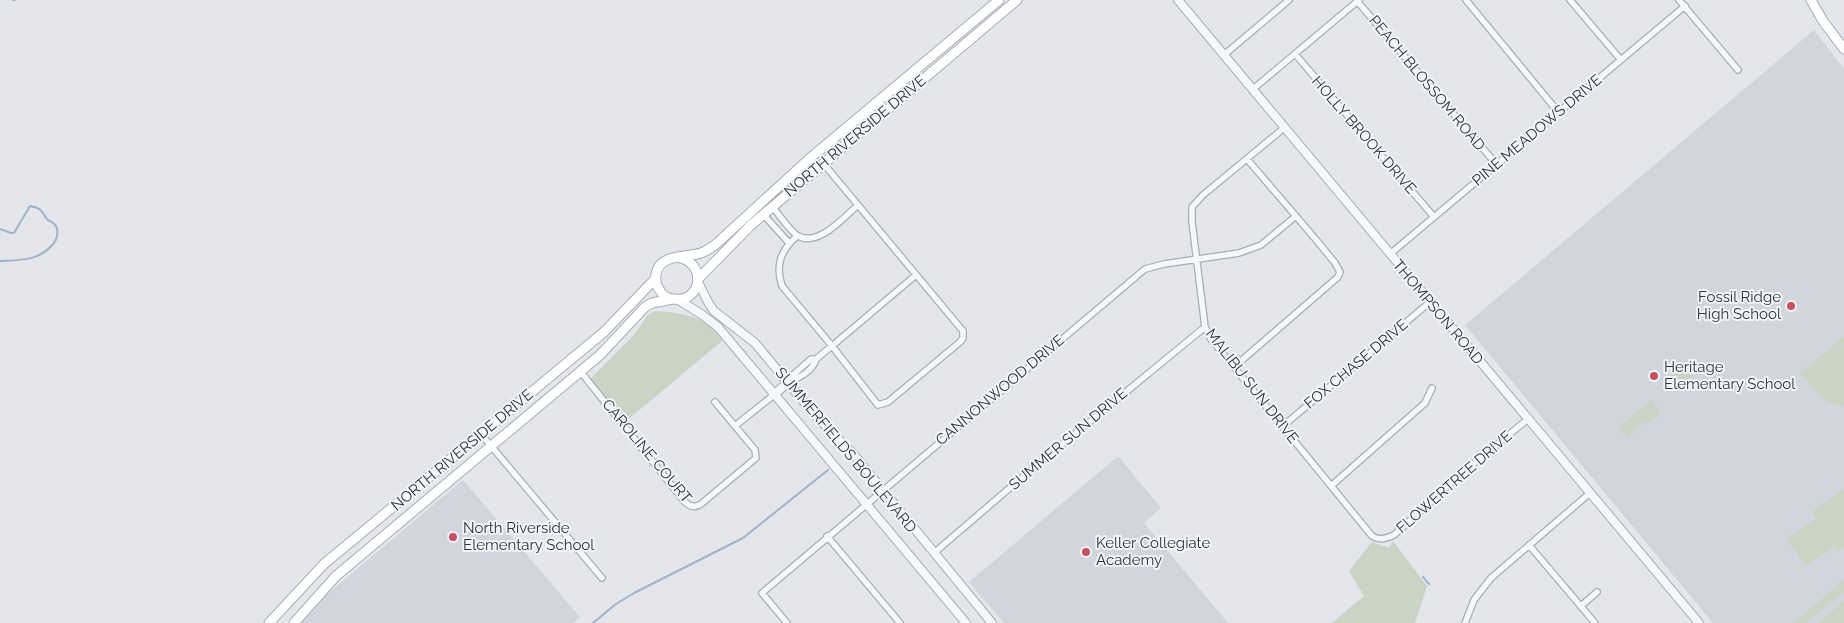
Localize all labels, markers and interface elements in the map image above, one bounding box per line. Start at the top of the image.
street label: PEACH BLOSSOM ROAD [1365,12,1489,154]
street label: NORTH RIVERSIDE DRIVE [781,71,929,201]
street label: PINE MEADOWS DRIVE [1469,71,1605,189]
street label: HOLLY BROOK DRIVE [1308,72,1420,198]
street label: THOMPSON ROAD [1389,256,1487,368]
place label: Fossil Ridge High School [1697,288,1782,323]
marker: Fossil Ridge High School [1785,300,1797,312]
street label: FOX CHASE DRIVE [1301,315,1411,413]
street label: MALIBU SUN DRIVE [1202,325,1302,447]
street label: CANNONWOOD DRIVE [932,331,1068,449]
place label: Heritage Elementary School [1664,358,1796,393]
street label: SUMMERFIELDS BOULEVARD [772,364,921,536]
marker: Heritage Elementary School [1648,370,1660,382]
street label: SUMMER SUN DRIVE [1005,384,1131,494]
street label: NORTH RIVERSIDE DRIVE [388,385,536,515]
street label: CAROLINE COURT [598,395,696,507]
street label: FLOWERTREE DRIVE [1393,427,1515,537]
place label: North Riverside Elementary School [463,519,595,554]
marker: North Riverside Elementary School [447,531,459,543]
place label: Keller Collegiate Academy [1096,534,1210,569]
marker: Keller Collegiate Academy [1080,546,1092,558]

